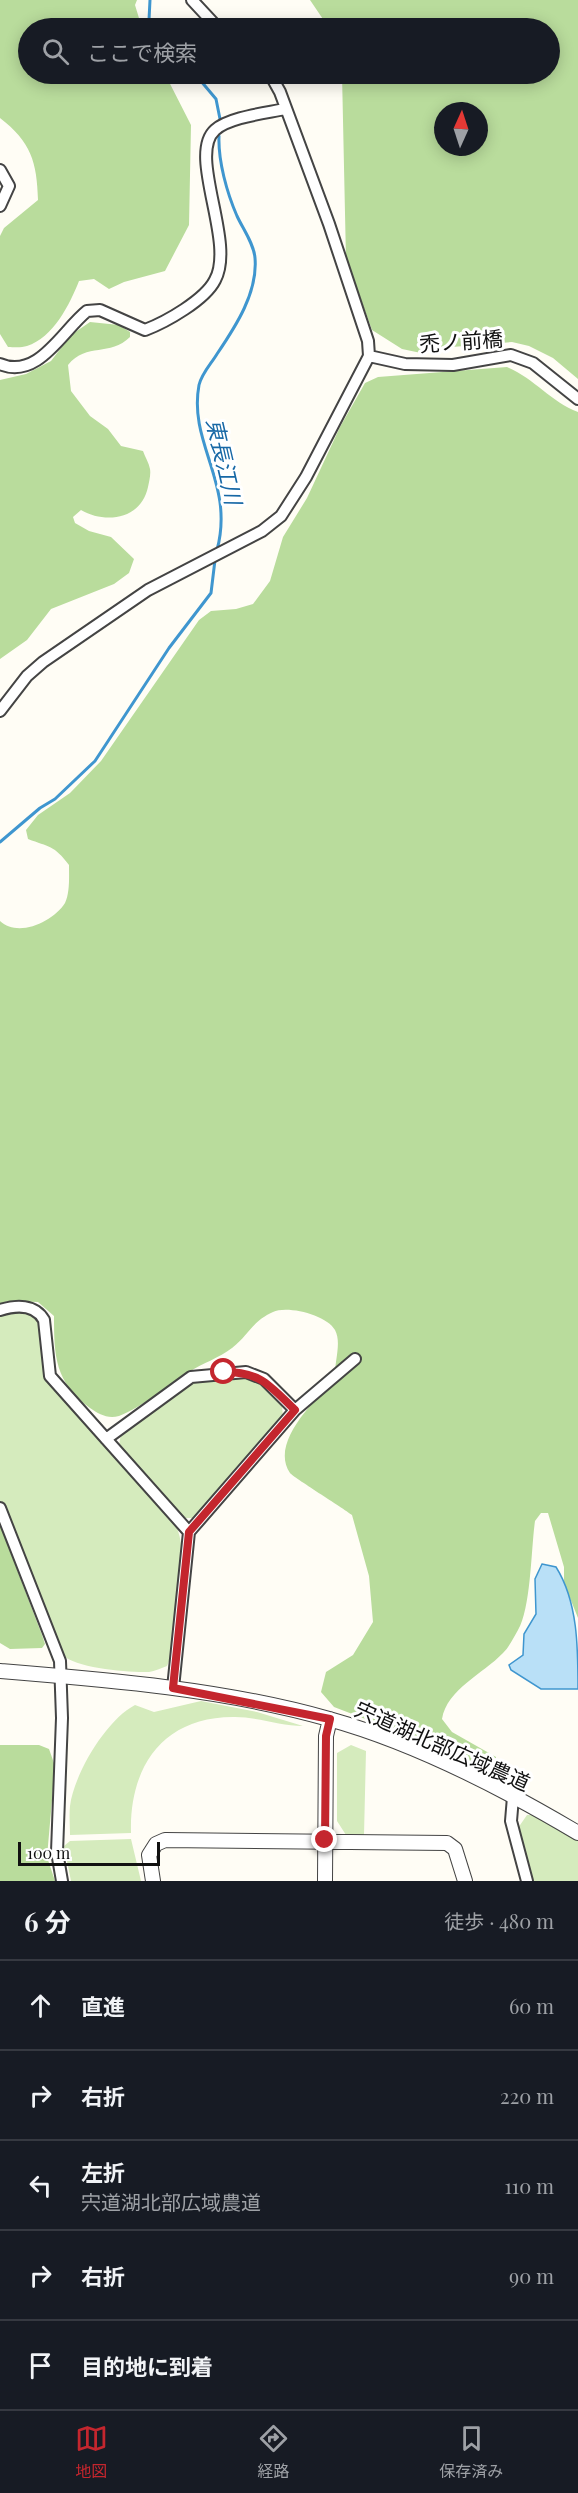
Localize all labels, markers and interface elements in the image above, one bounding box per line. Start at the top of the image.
search box [18,18,560,84]
icon: search [39,35,72,68]
text: ここで検索 [87,37,197,67]
north arrow [434,102,488,156]
street label: 禿ノ前橋 [418,323,504,357]
water label: 東長江川 [200,415,250,509]
route start [210,1358,236,1384]
street label: 宍道湖北部広域農道 [351,1694,535,1796]
route end [311,1826,337,1852]
scale bar [18,1839,160,1866]
text: 100 m [27,1842,70,1863]
text: 6 分 [24,1904,71,1939]
text: 徒歩 · 480 m [444,1907,554,1934]
icon: ahead [24,1989,57,2022]
text: 直進 [81,1991,125,2021]
text: 60 m [509,1992,554,2019]
icon: right [24,2079,57,2112]
text: 右折 [81,2081,125,2111]
text: 220 m [500,2082,554,2109]
text: 左折 [81,2157,125,2187]
icon: left [24,2169,57,2202]
text: 110 m [504,2172,554,2199]
text: 宍道湖北部広域農道 [81,2188,261,2215]
icon: right [24,2259,57,2292]
text: 右折 [81,2261,125,2291]
text: 90 m [509,2262,554,2289]
icon: arrive [24,2349,57,2382]
text: 目的地に到着 [81,2351,213,2381]
tab: 地図 [75,2422,108,2482]
tab: 経路 [257,2422,290,2482]
tab: 保存済み [439,2422,503,2482]

